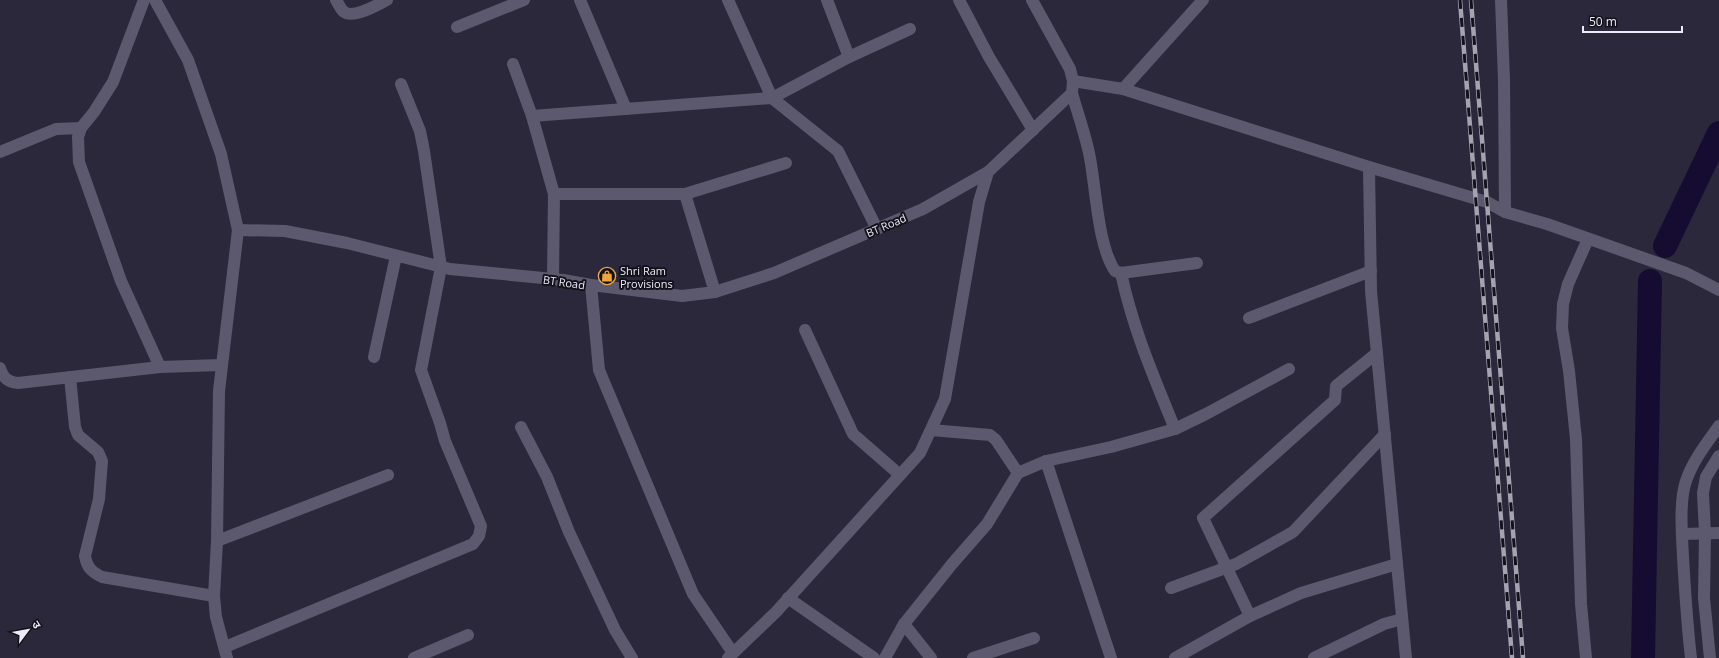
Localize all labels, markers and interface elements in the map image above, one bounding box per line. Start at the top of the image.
scale bar [1583,8,1682,34]
text: 50 m [1589,13,1617,30]
street label: BT Road [864,210,908,240]
place label: Shri Ram Provisions [620,263,673,291]
shop icon: Shri Ram Provisions [597,266,617,286]
street label: BT Road [542,272,586,292]
north arrow [8,610,48,650]
text: उ [29,618,45,632]

